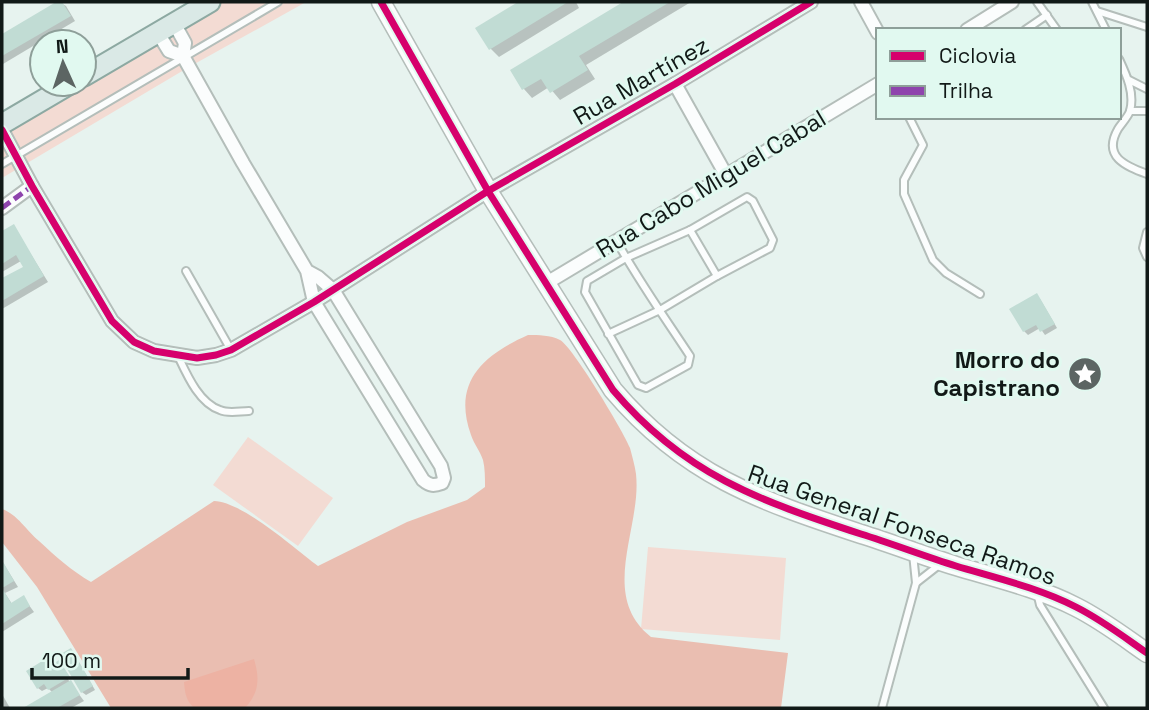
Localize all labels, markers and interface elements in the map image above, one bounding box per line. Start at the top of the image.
north arrow [28,28,98,98]
legend [876,28,1121,119]
street label: Rua Martínez [567,29,714,132]
text: N [55,34,69,59]
text: Ciclovia [939,42,1016,69]
text: Trilha [939,77,993,104]
street label: Rua Cabo Miguel Cabal [590,103,831,265]
place label: Morro do Capistrano [933,344,1060,403]
place icon: Morro do Capistrano [1066,355,1104,393]
street label: Rua General Fonseca Ramos [744,457,1060,592]
scale bar [32,636,187,680]
text: 100 m [42,647,101,674]

